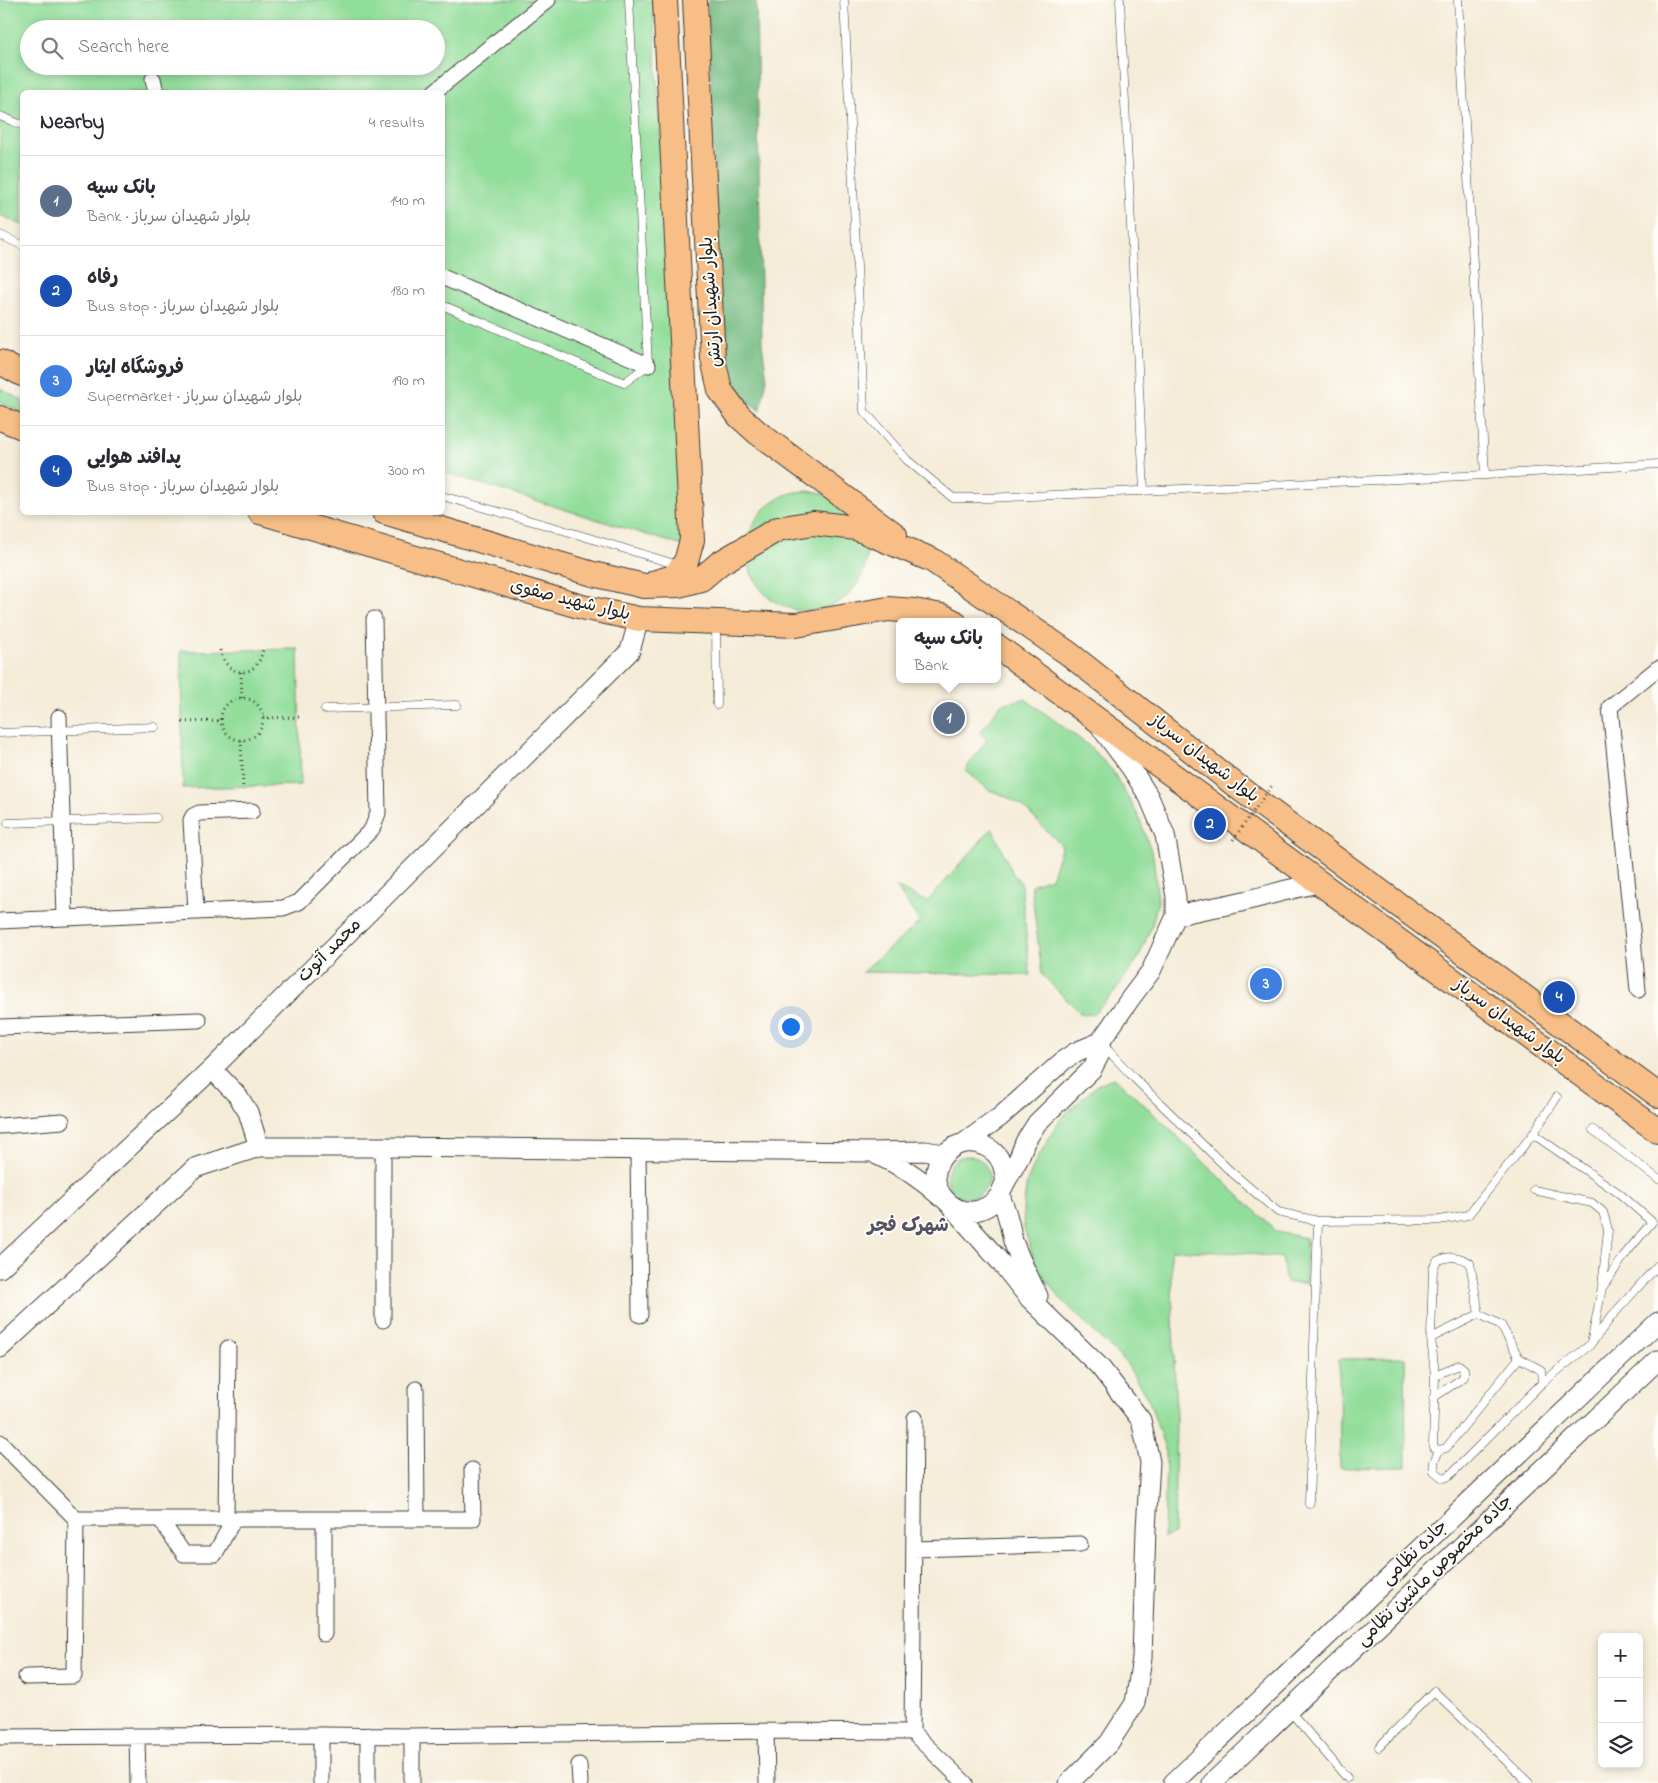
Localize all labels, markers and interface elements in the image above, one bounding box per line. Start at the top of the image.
search box [20,20,445,75]
icon: search [38,34,66,62]
text: Search here [78,34,169,61]
text: Nearby [40,108,104,138]
text: 4 results [369,111,425,135]
text: بانک سپه [87,175,156,202]
text: 1 [53,189,59,213]
text: 140 m [390,189,425,213]
text: Bank · بلوار شهیدان سرباز [87,205,251,229]
street label: بلوار شهیدان ارتش [694,236,730,368]
text: رفاه [87,265,118,292]
text: 2 [52,279,60,303]
text: 180 m [391,279,425,303]
text: Bus stop · بلوار شهیدان سرباز [87,295,279,319]
text: فروشگاه ایثار [87,355,184,382]
text: 3 [53,369,59,393]
text: 190 m [392,369,425,393]
text: Supermarket · بلوار شهیدان سرباز [87,385,302,409]
text: پدافند هوایی [87,445,181,472]
text: 4 [53,459,59,483]
text: 300 m [388,459,425,483]
text: Bus stop · بلوار شهیدان سرباز [87,475,279,499]
street label: بلوار شهید صفوی [507,573,633,629]
popup [896,618,1001,683]
text: بانک سپه [914,626,983,653]
text: Bank [914,654,948,678]
pin: 1 [933,699,965,737]
street label: بلوار شهیدان سرباز [1142,707,1264,810]
pin: 2 [1194,805,1226,843]
street label: محمد آتوت [292,913,368,989]
pin: 3 [1250,965,1282,1003]
street label: بلوار شهیدان سرباز [1446,971,1570,1072]
pin: 4 [1543,978,1575,1016]
your location [778,1014,804,1040]
district label: شهرک فجر [865,1213,949,1240]
street label: جاده مخصوص ماشین نظامی [1351,1489,1519,1653]
street label: جاده نظامی [1376,1514,1454,1592]
map controls [1598,1633,1643,1768]
button: + [1598,1633,1643,1678]
button: − [1598,1678,1643,1723]
button: layers [1598,1723,1643,1768]

